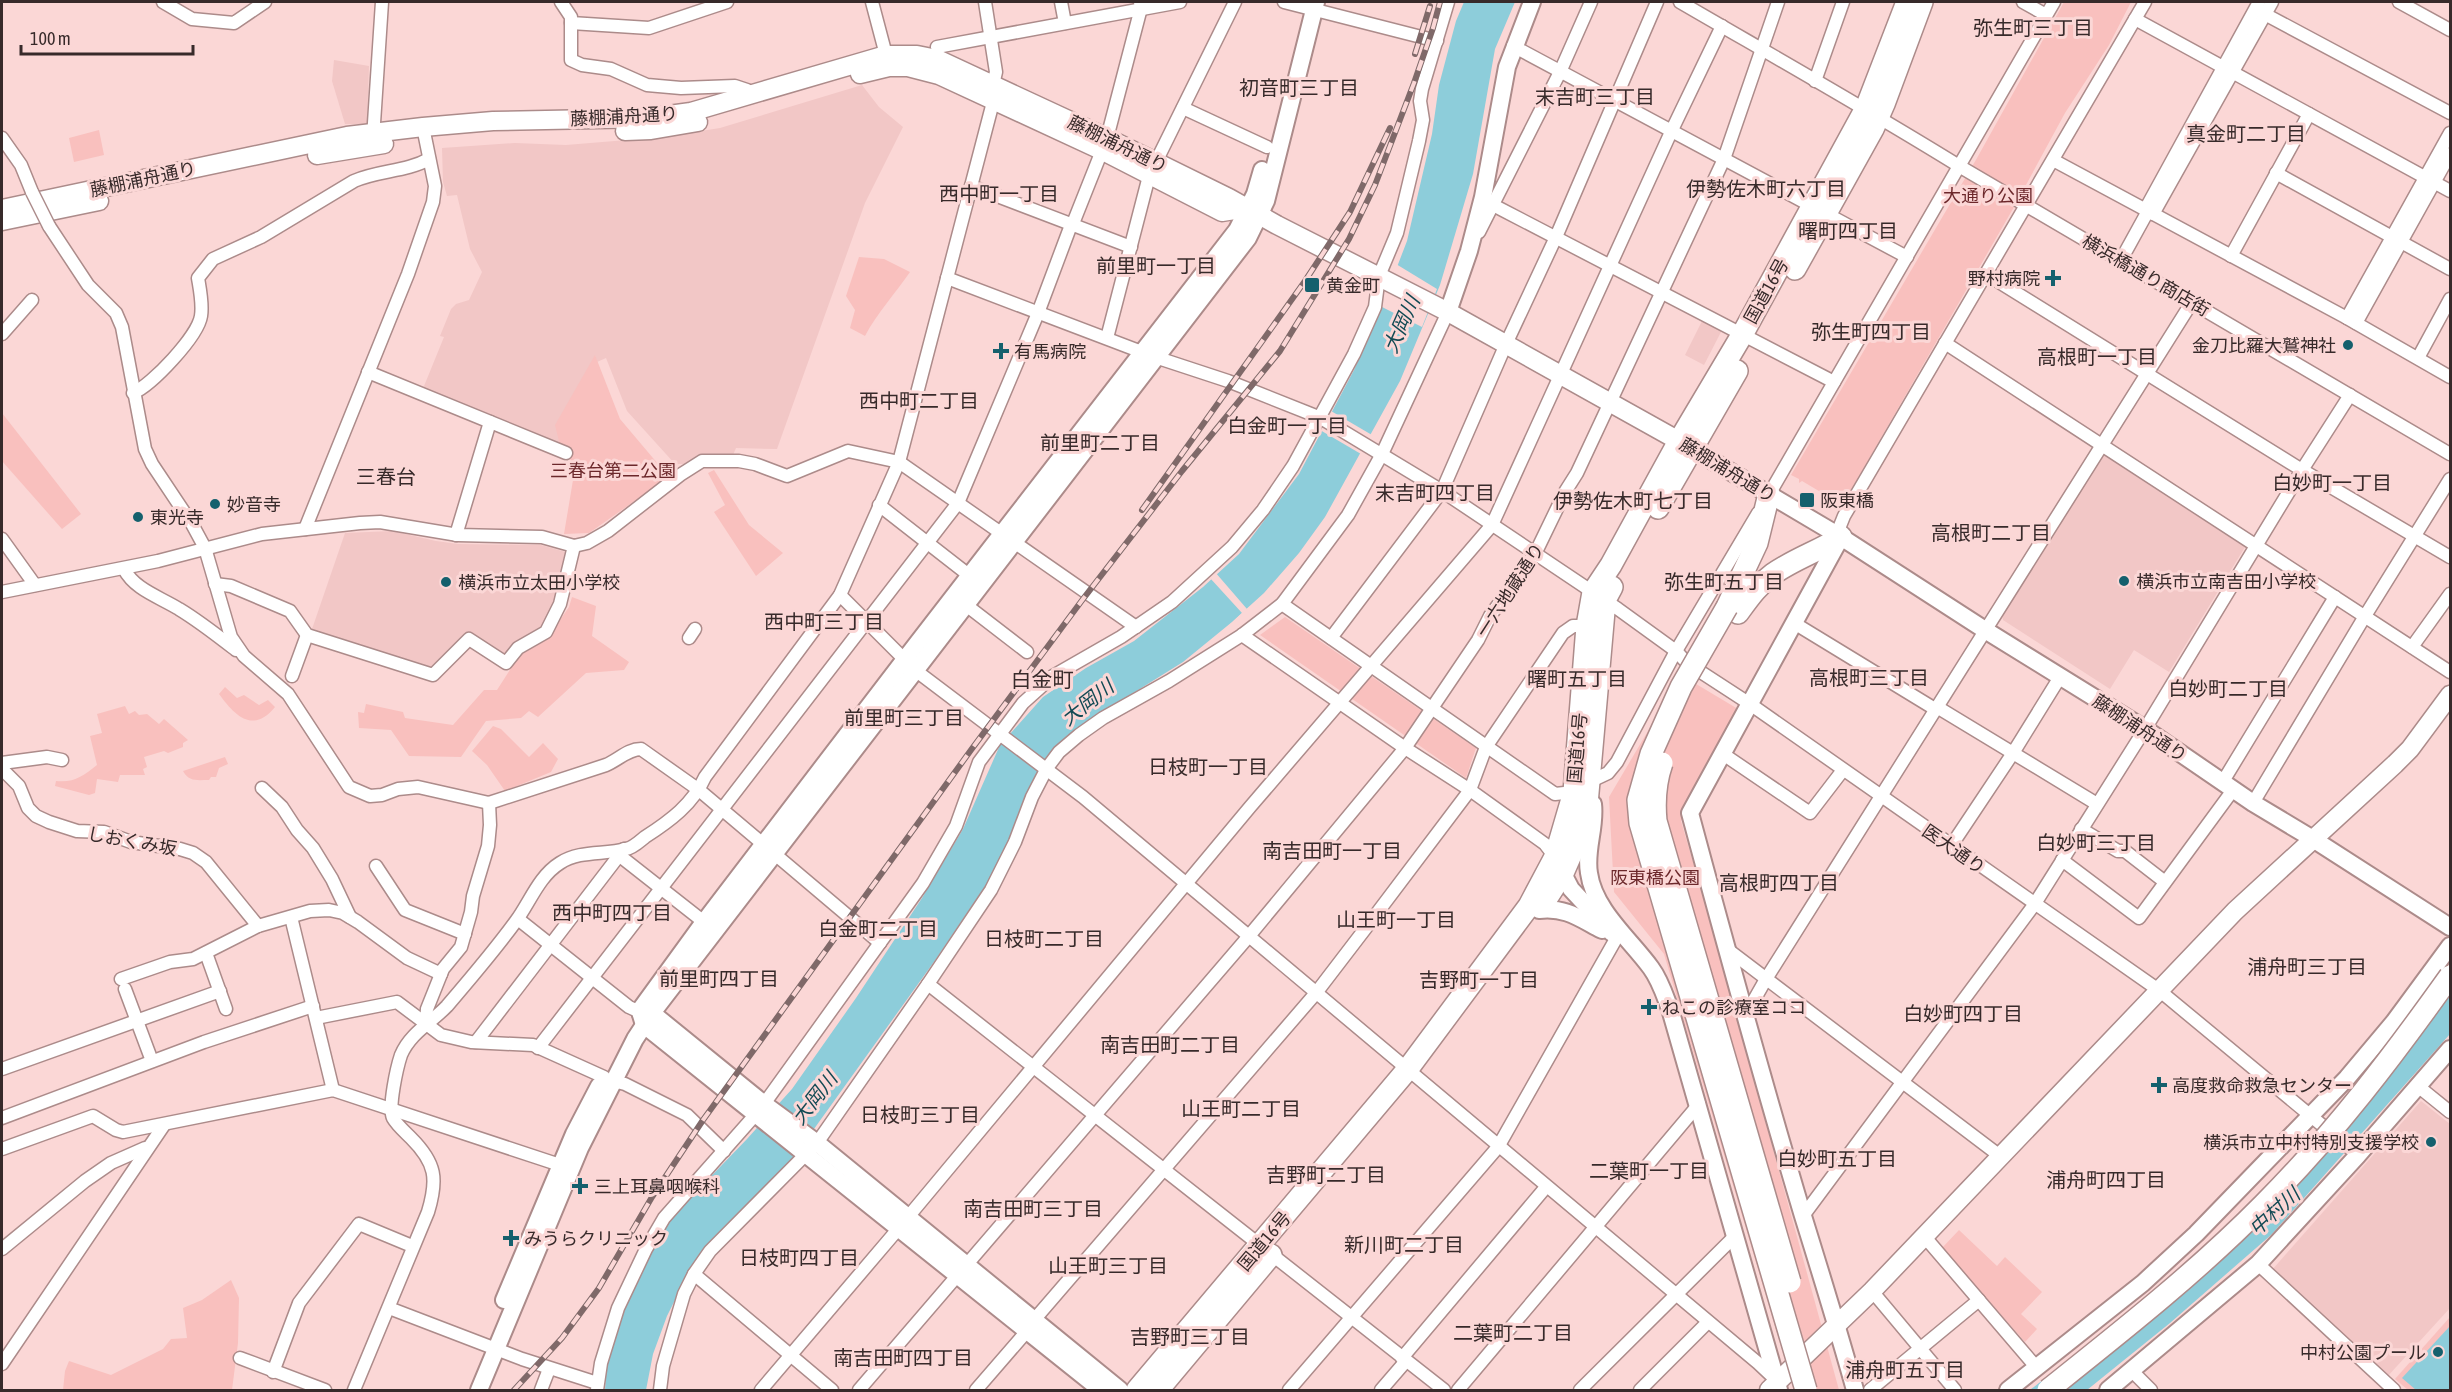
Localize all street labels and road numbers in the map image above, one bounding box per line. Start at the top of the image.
street label: 藤棚浦舟通り [570,103,678,129]
street label: 藤棚浦舟通り [1065,111,1171,177]
street label: 藤棚浦舟通り [88,158,198,200]
street label: 横浜橋通り商店街 [2078,230,2214,320]
street label: 国道16号 [1740,255,1792,327]
street label: 藤棚浦舟通り [1676,433,1780,507]
street label: 一六地蔵通り [1472,539,1548,641]
street label: 藤棚浦舟通り [2089,690,2191,766]
street label: 国道16号 [1563,712,1591,784]
street label: 医大通り [1918,820,1990,878]
street label: しおくみ坂 [85,823,179,859]
street label: 国道16号 [1233,1207,1295,1275]

